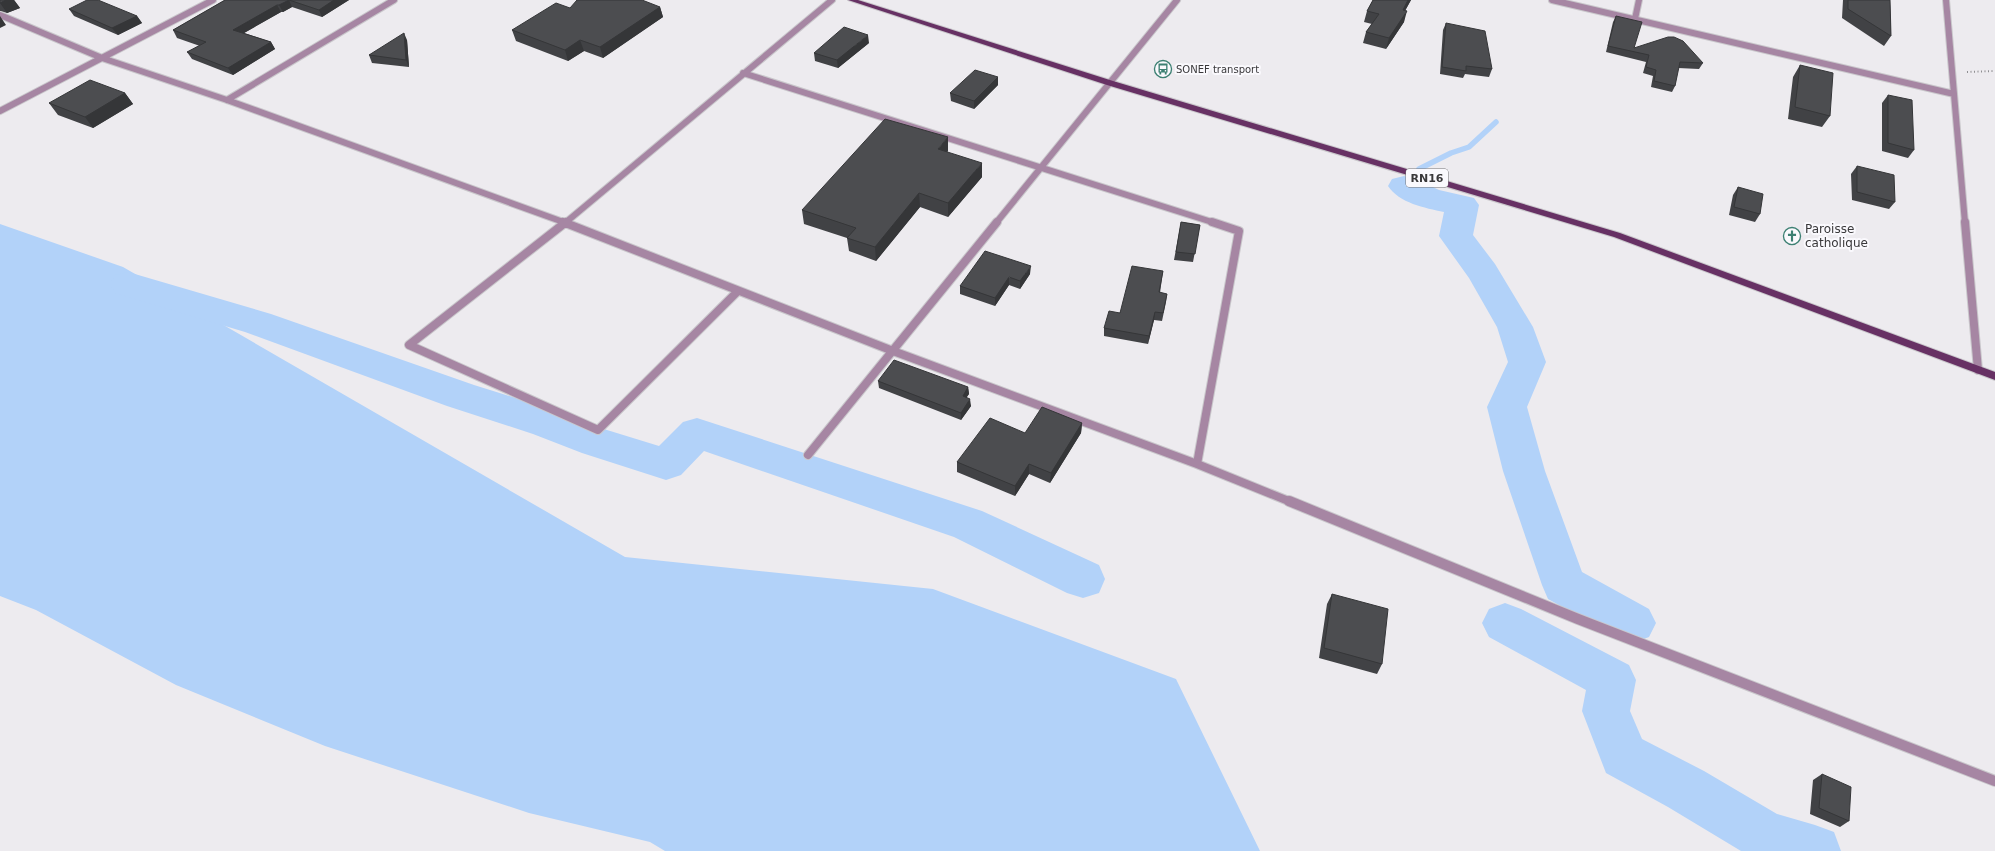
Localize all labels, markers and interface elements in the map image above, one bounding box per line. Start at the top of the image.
bus stop icon: SONEF transport [1153,59,1173,79]
place label: SONEF transport [1176,64,1259,75]
road number: RN16 [1406,169,1448,187]
place label: Paroisse catholique [1805,222,1868,250]
church icon: Paroisse catholique [1782,226,1802,246]

